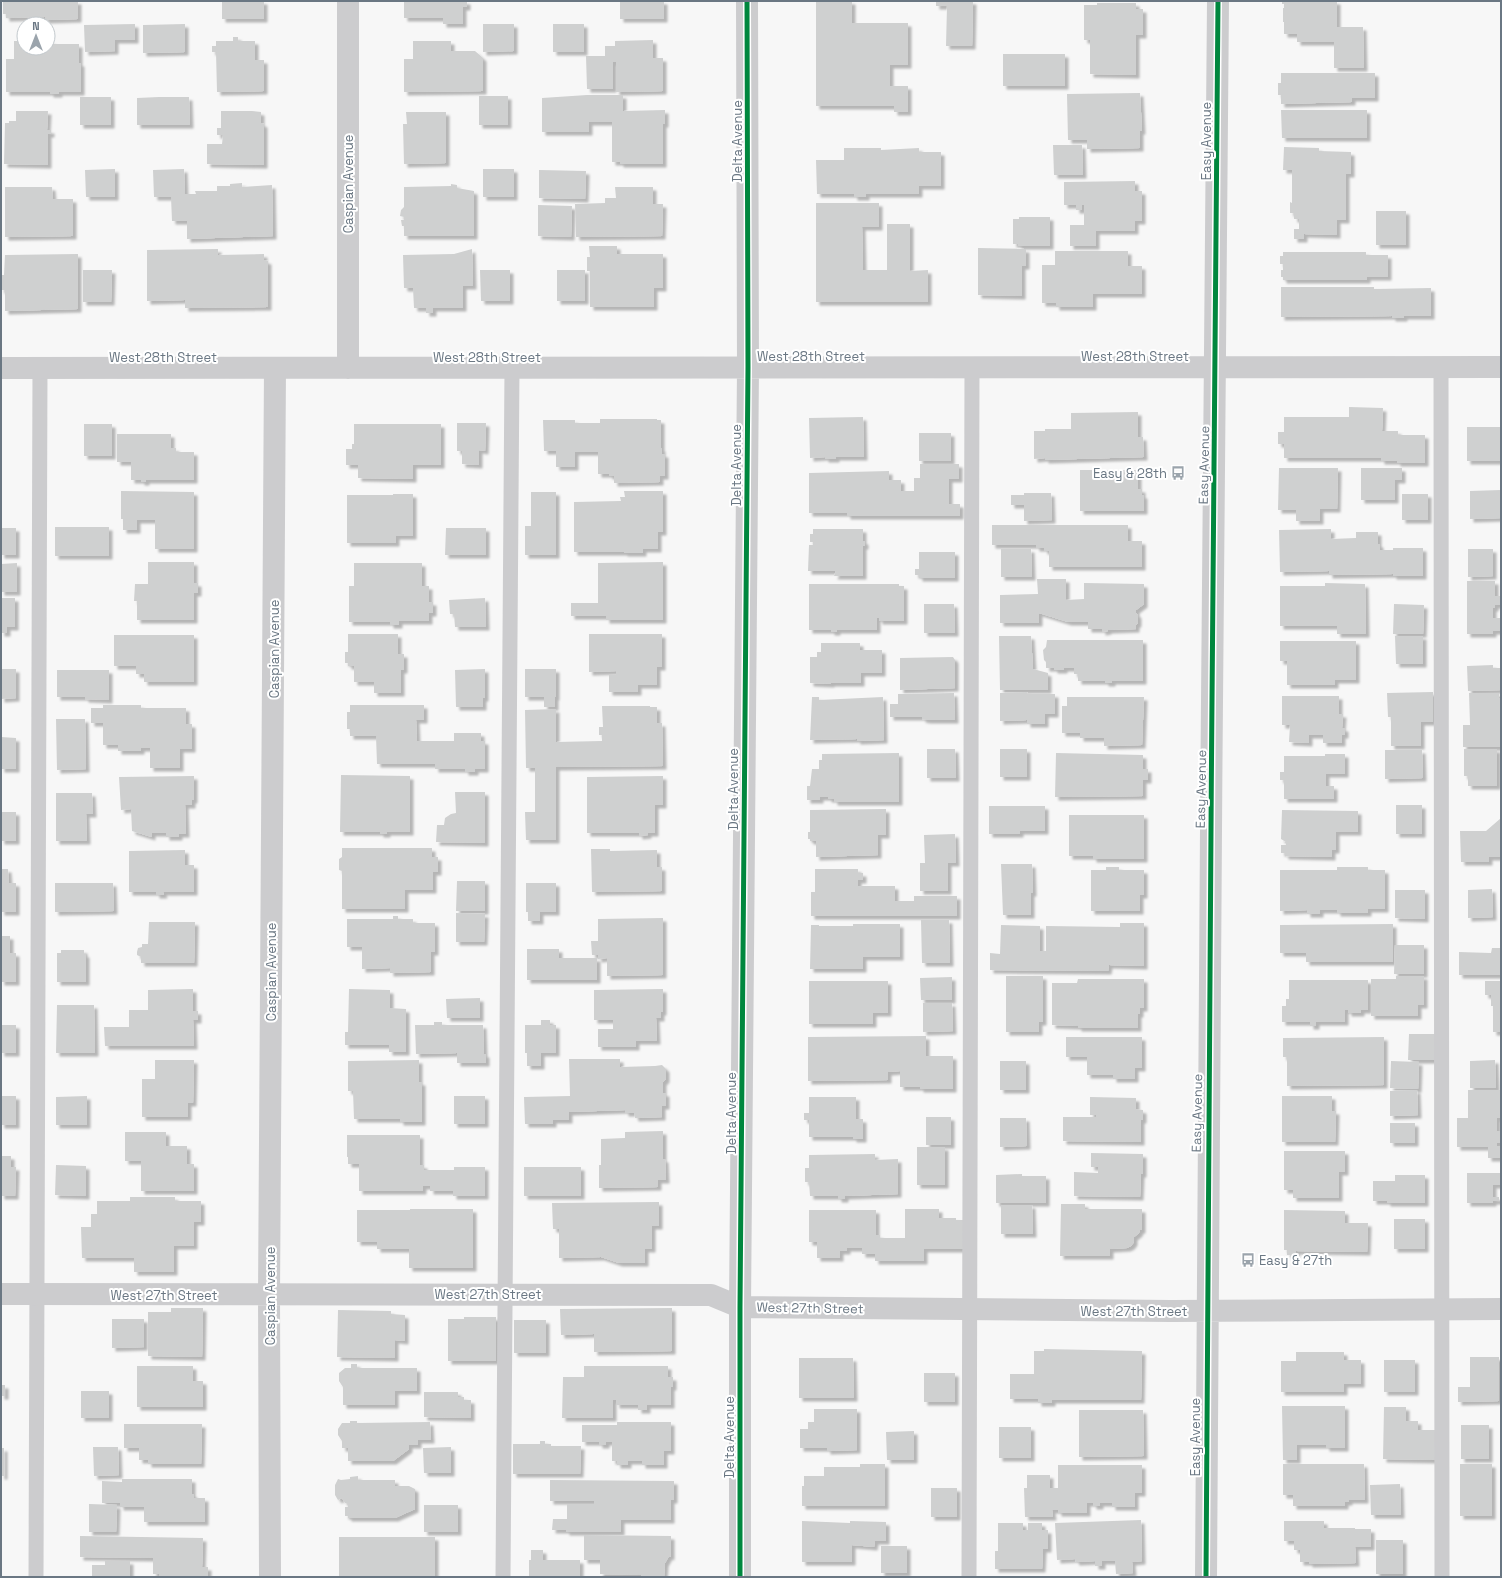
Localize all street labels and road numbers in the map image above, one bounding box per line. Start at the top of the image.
street label: Delta Avenue [729,100,746,182]
street label: Easy Avenue [1198,102,1215,180]
street label: Caspian Avenue [340,135,357,233]
street label: West 28th Street [757,348,865,365]
street label: West 28th Street [1081,348,1189,365]
street label: West 28th Street [109,349,217,366]
street label: West 28th Street [433,349,541,366]
street label: Delta Avenue [728,424,745,506]
street label: Easy Avenue [1195,426,1213,504]
street label: Caspian Avenue [266,600,283,698]
street label: Delta Avenue [725,748,742,830]
street label: Easy Avenue [1192,750,1210,828]
street label: Caspian Avenue [263,923,280,1021]
street label: Delta Avenue [723,1072,740,1154]
street label: Easy Avenue [1188,1074,1206,1152]
street label: Caspian Avenue [262,1247,279,1345]
street label: West 27th Street [435,1286,542,1303]
street label: West 27th Street [111,1287,218,1304]
street label: West 27th Street [756,1299,864,1317]
street label: West 27th Street [1081,1303,1188,1320]
street label: Delta Avenue [721,1396,738,1478]
street label: Easy Avenue [1187,1398,1204,1476]

